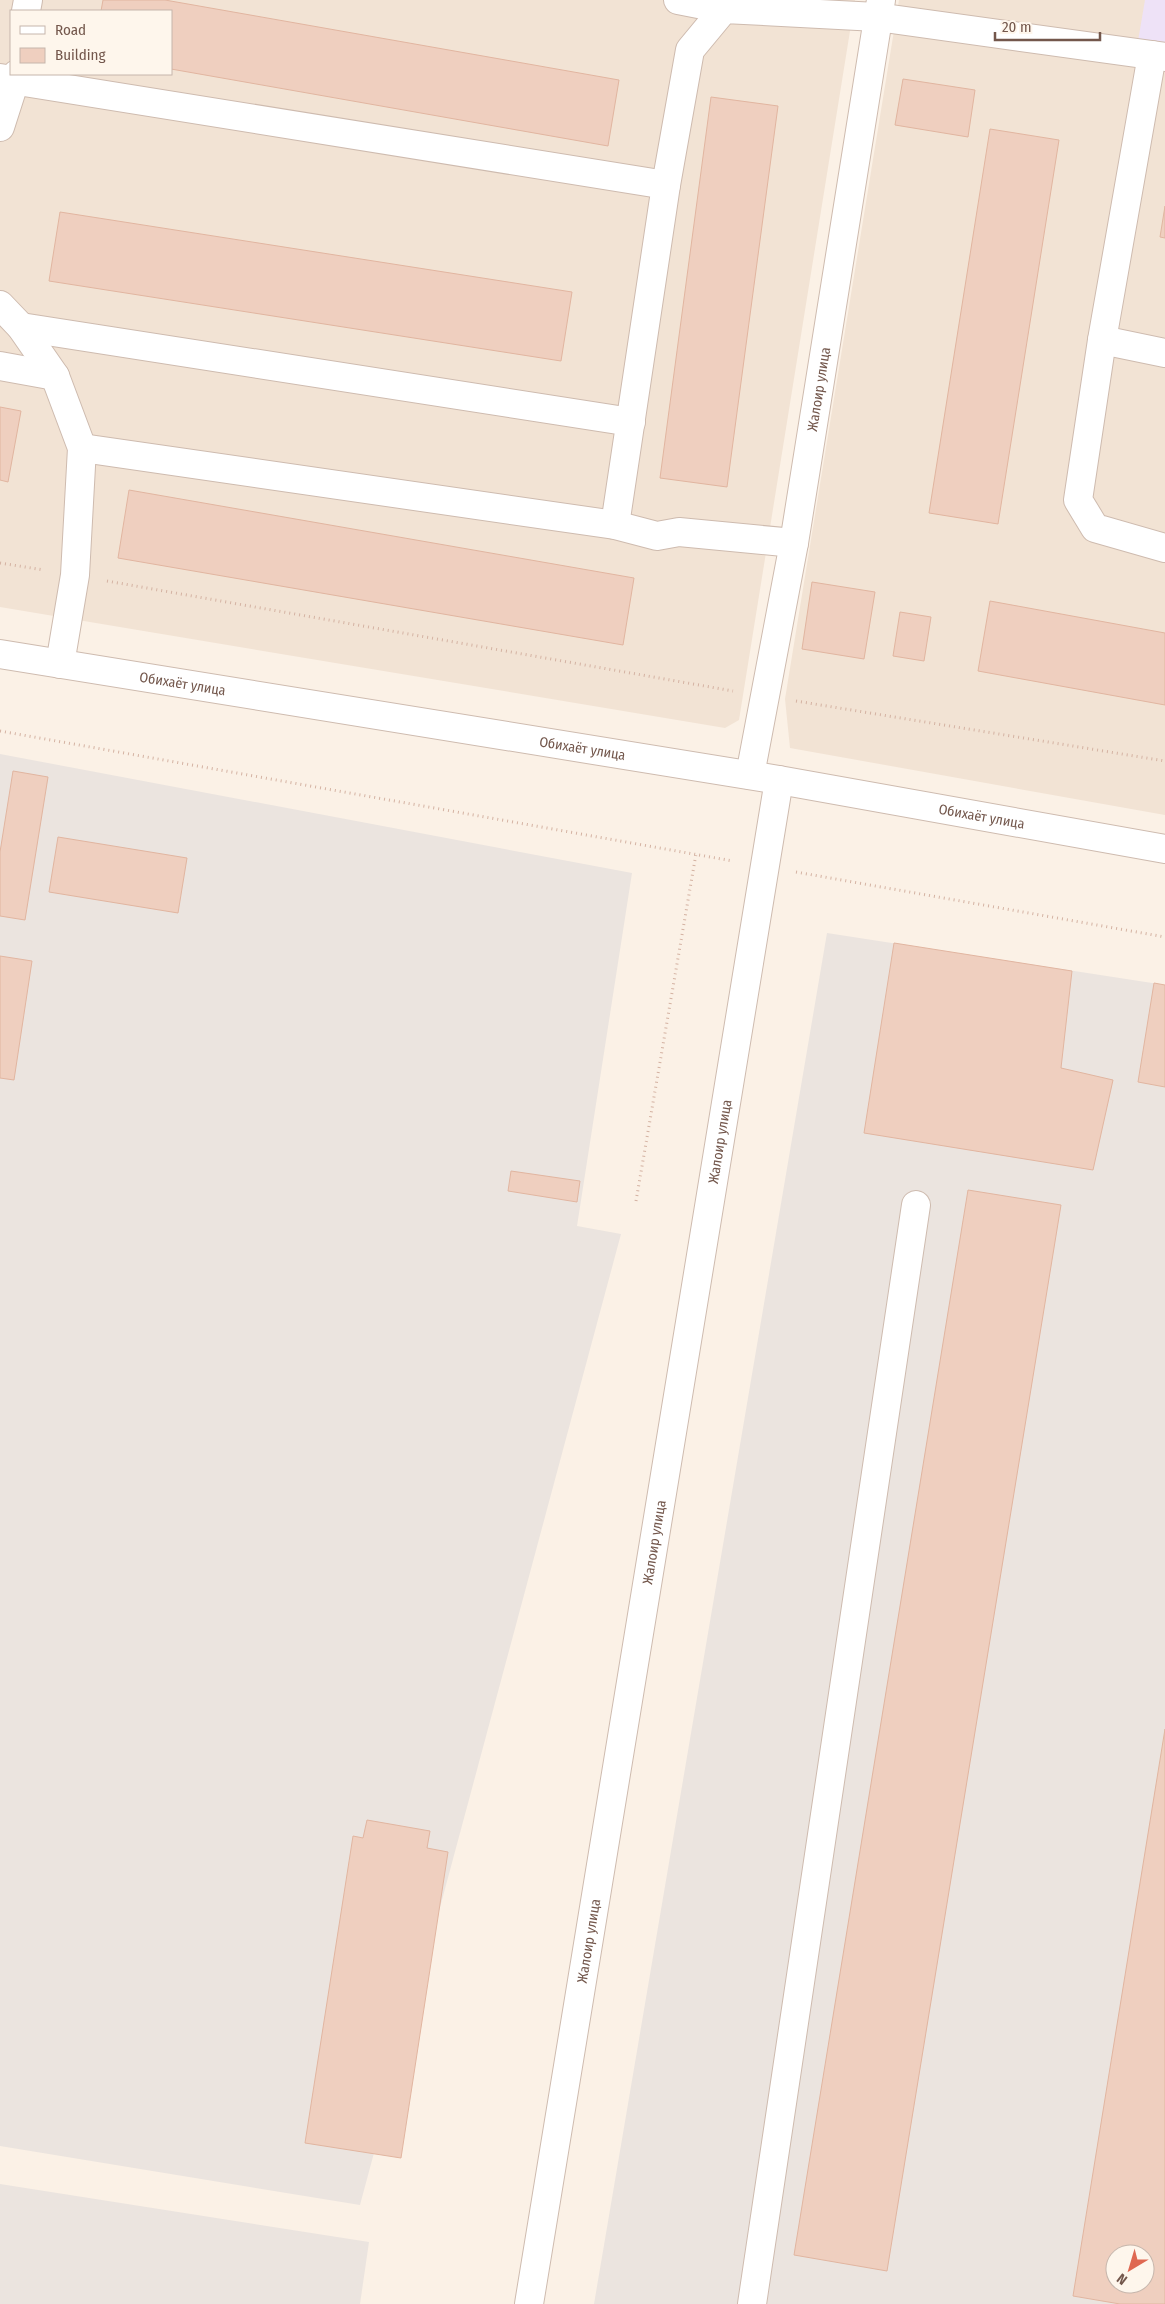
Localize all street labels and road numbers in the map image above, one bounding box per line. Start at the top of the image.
street label: Жалоир улица [804,346,834,432]
street label: Обихаёт улица [138,668,227,699]
street label: Обихаёт улица [538,733,627,764]
street label: Обихаёт улица [937,800,1026,832]
street label: Жалоир улица [704,1098,735,1185]
street label: Жалоир улица [639,1499,669,1586]
street label: Жалоир улица [573,1897,604,1984]

